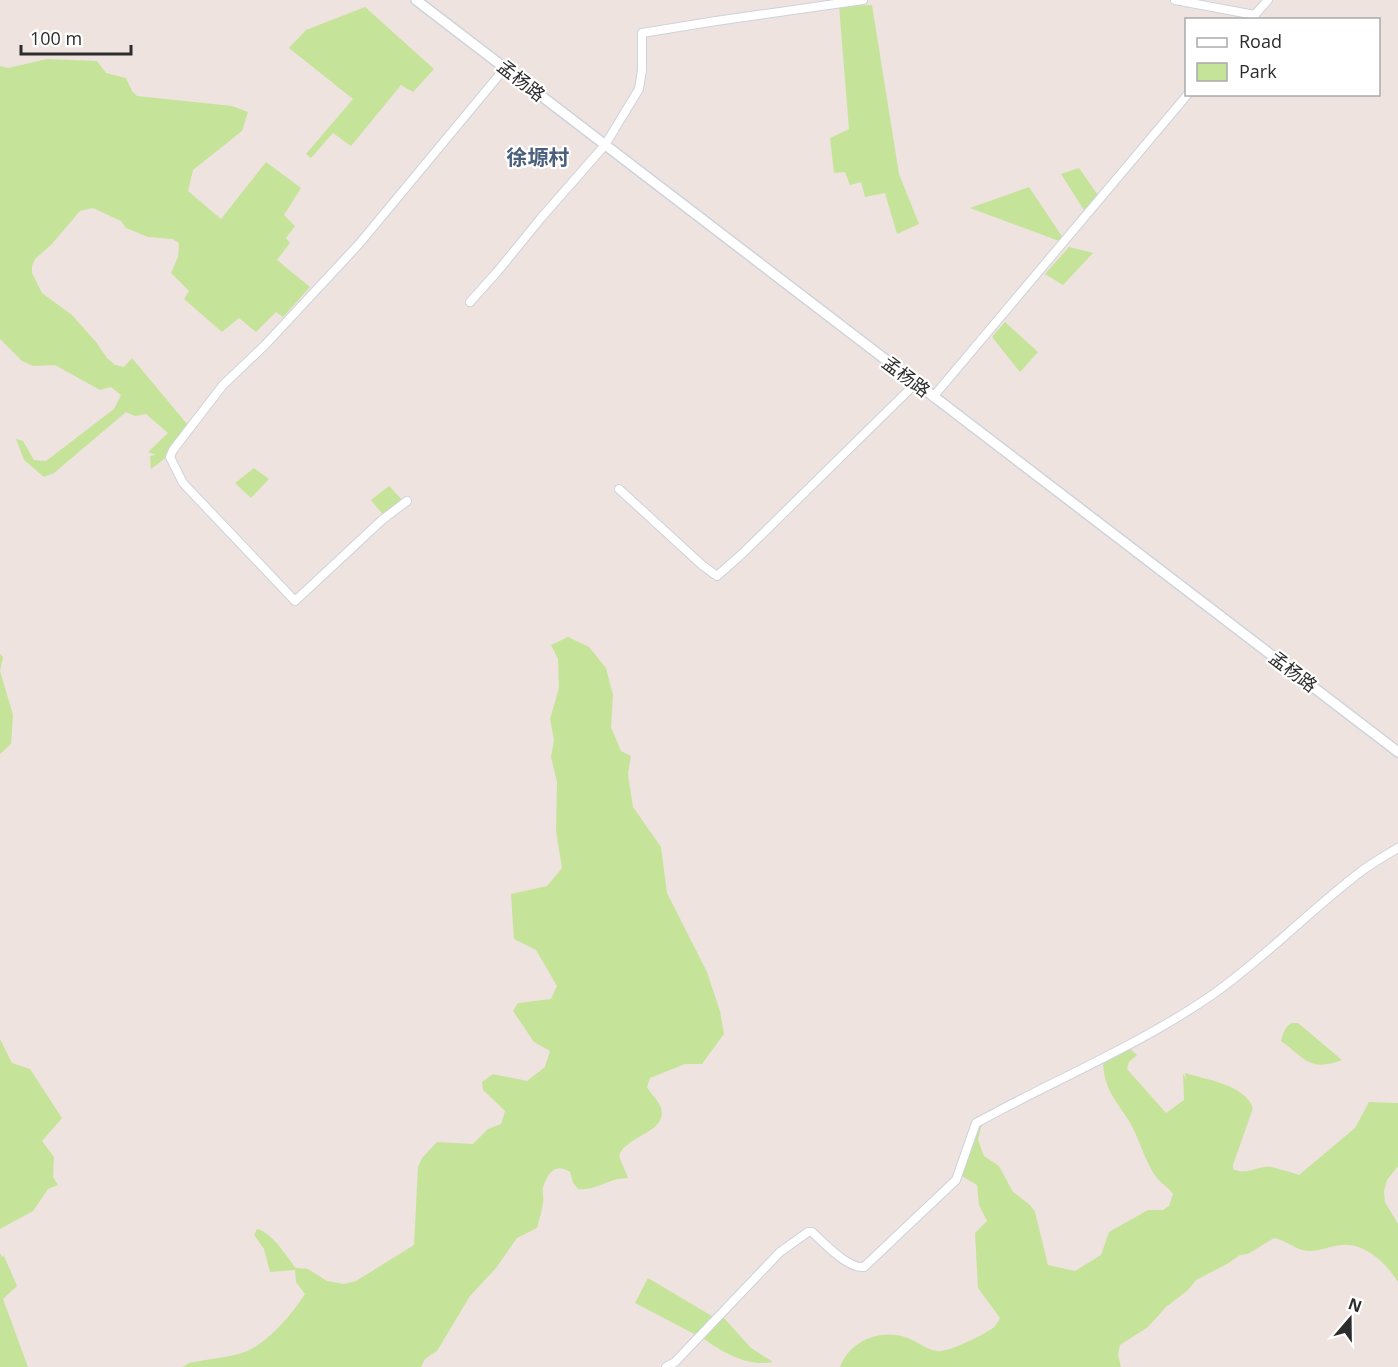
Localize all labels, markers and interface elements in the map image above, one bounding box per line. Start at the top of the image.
scale bar [21,18,130,56]
legend [1185,18,1380,96]
text: 100 m [30,26,82,50]
text: Road [1239,29,1282,53]
street label: 孟杨路 [493,54,550,106]
text: Park [1239,59,1277,83]
district label: 徐塬村 [507,143,570,171]
street label: 孟杨路 [878,350,935,402]
street label: 孟杨路 [1265,645,1322,697]
north arrow [1320,1289,1380,1349]
text: N [1345,1292,1365,1317]

